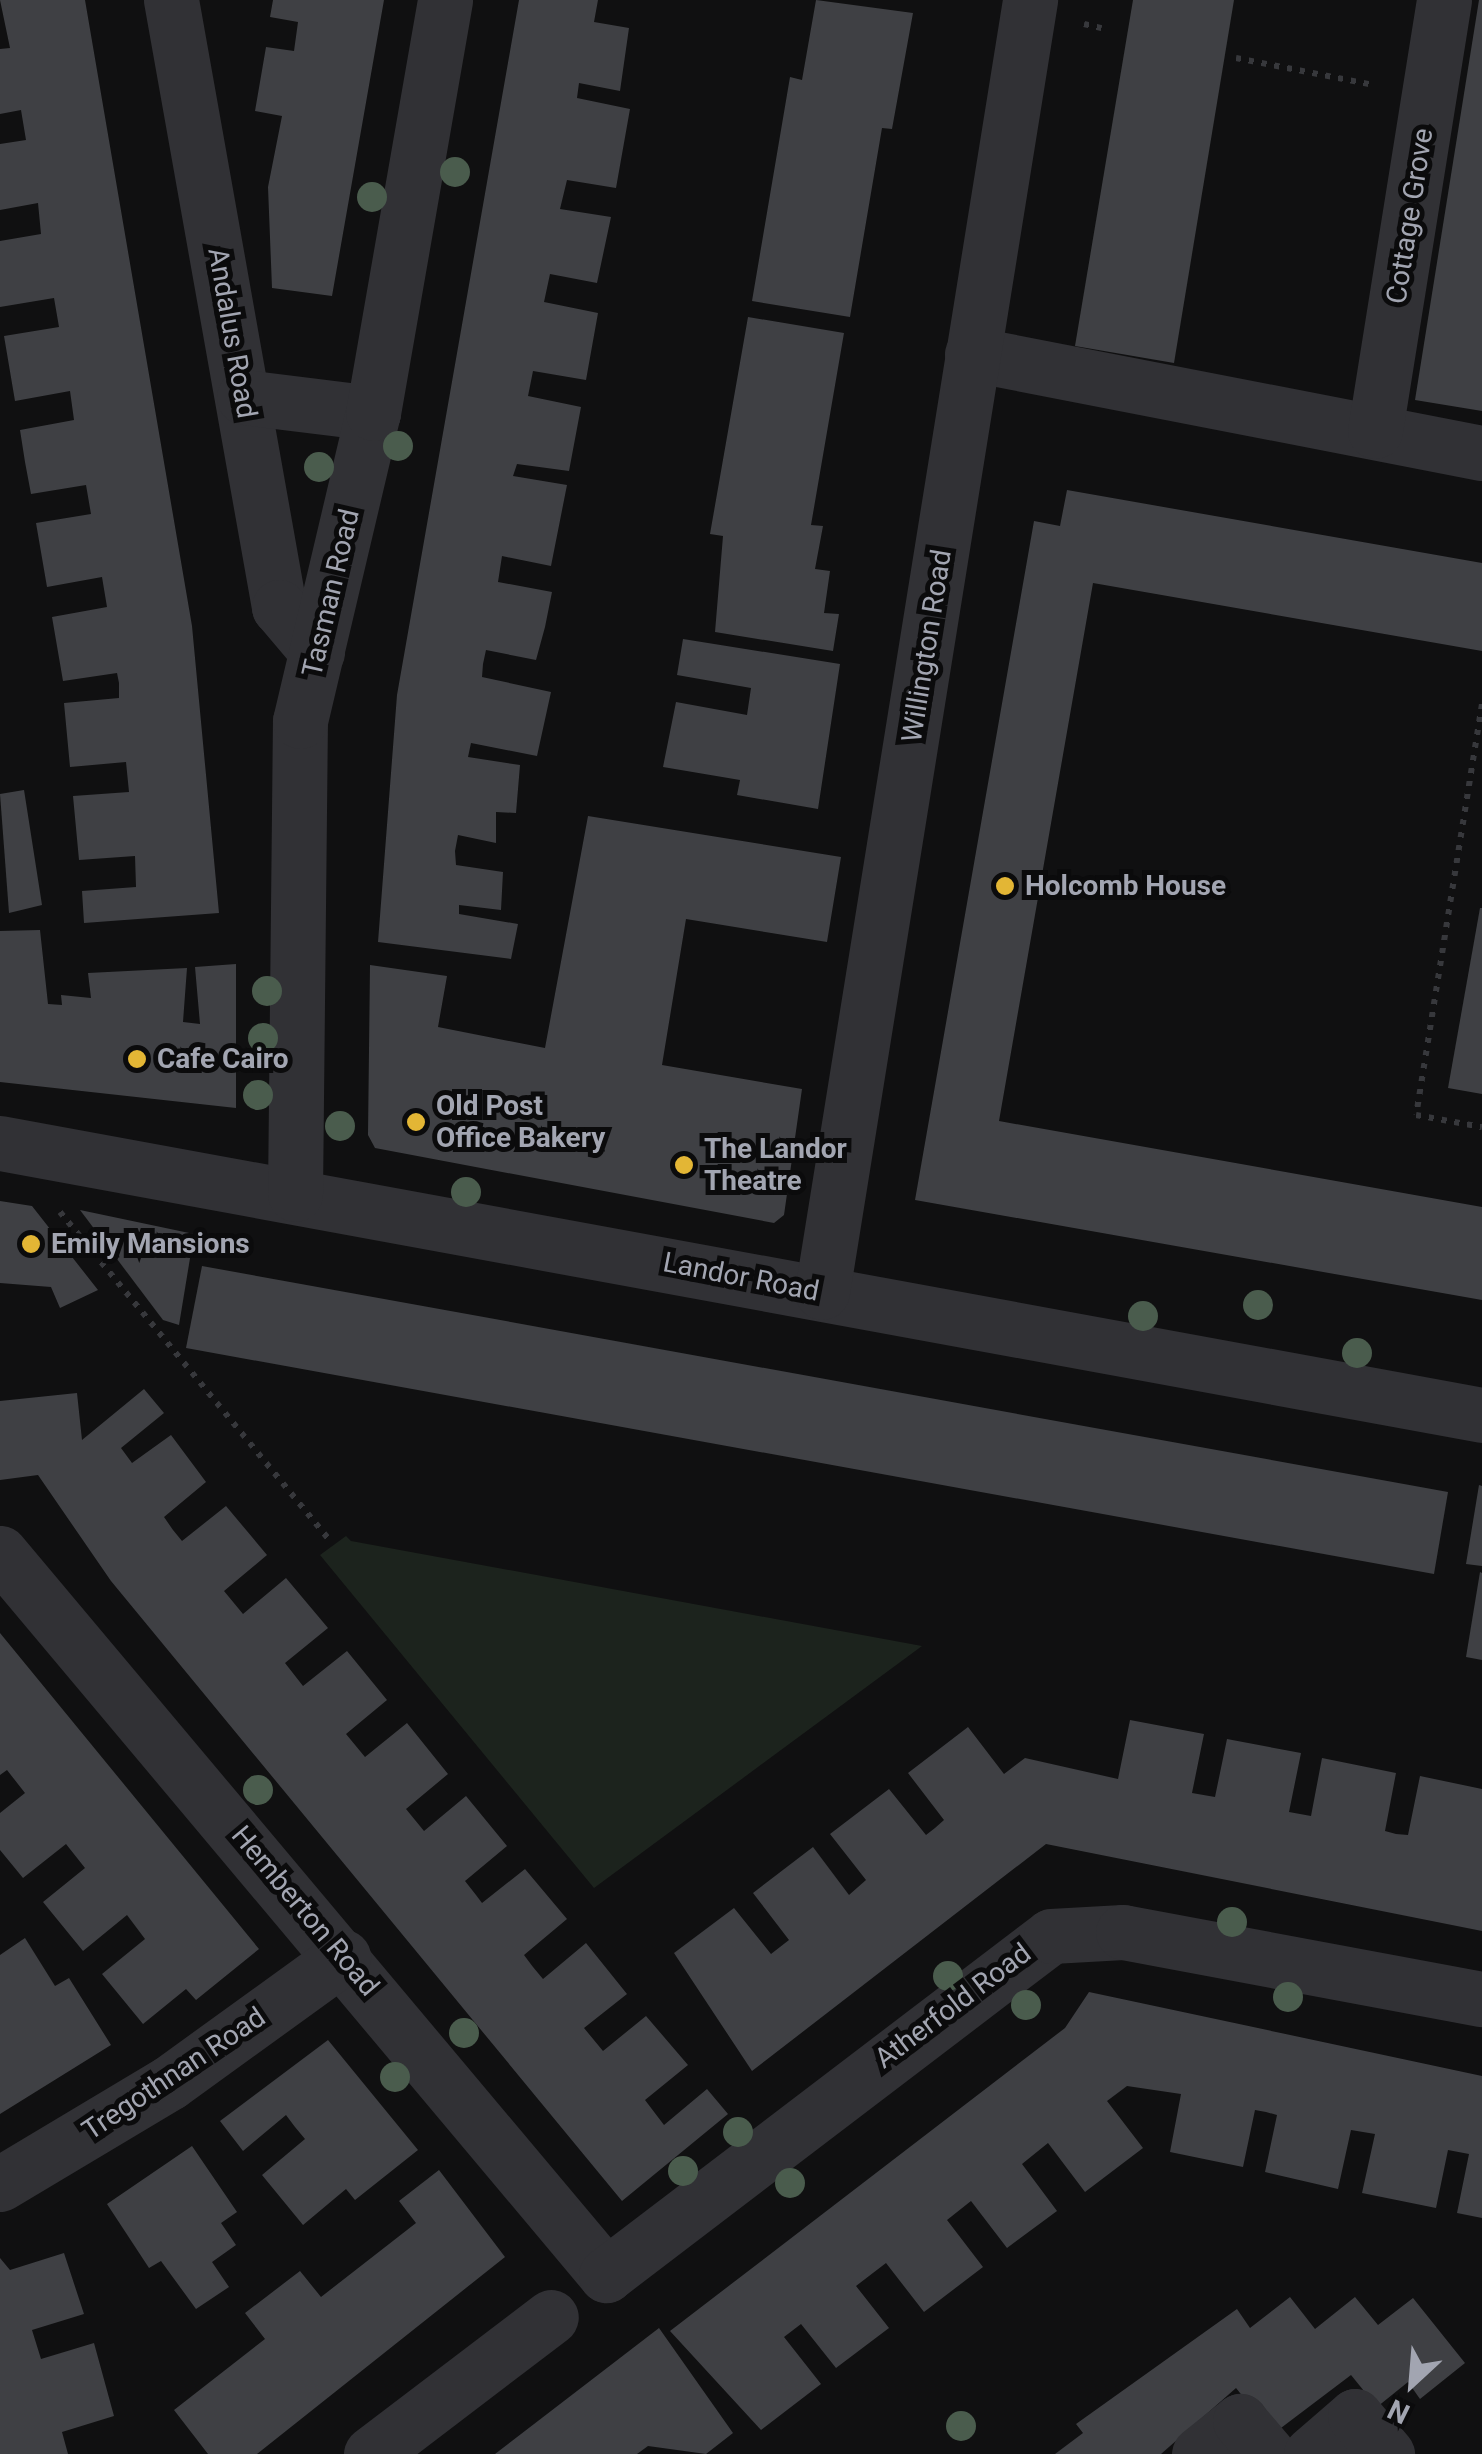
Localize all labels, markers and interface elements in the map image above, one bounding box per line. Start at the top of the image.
street label: Cottage Grove [1380,126,1440,306]
street label: Andalus Road [200,245,264,421]
street label: Tasman Road [295,506,367,680]
street label: Willington Road [895,547,959,745]
place label: Holcomb House [1025,869,1226,903]
marker: Holcomb House [994,875,1016,897]
place label: Cafe Cairo [157,1042,288,1076]
marker: Cafe Cairo [126,1048,148,1070]
place label: Old Post Office Bakery [436,1089,605,1155]
marker: Old Post Office Bakery [405,1111,427,1133]
place label: The Landor Theatre [704,1132,847,1198]
marker: The Landor Theatre [673,1154,695,1176]
place label: Emily Mansions [51,1227,250,1261]
marker: Emily Mansions [20,1233,42,1255]
street label: Landor Road [660,1245,822,1309]
street label: Hemberton Road [224,1819,386,2003]
street label: Atherfold Road [868,1936,1038,2076]
street label: Tregothnan Road [76,2000,272,2148]
north arrow [1362,2334,1462,2434]
text: N [1383,2392,1415,2431]

